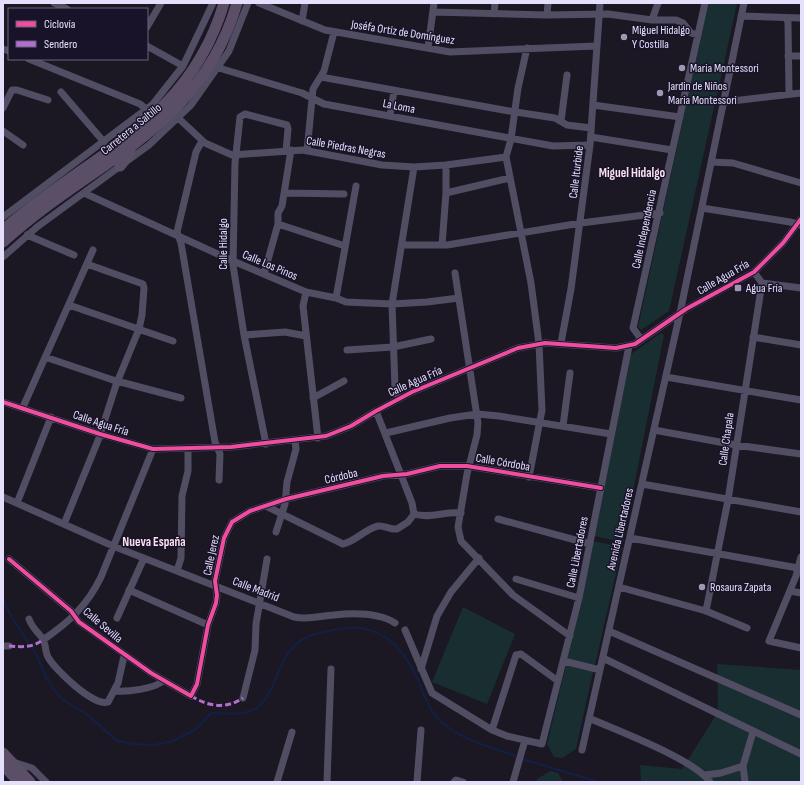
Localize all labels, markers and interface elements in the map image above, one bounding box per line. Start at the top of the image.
legend [8,8,148,60]
text: Ciclovía [44,17,76,32]
street label: Joséfa Ortiz de Domínguez [349,17,456,48]
place label: Miguel Hidalgo Y Costilla [632,23,690,52]
marker: Miguel Hidalgo Y Costilla [619,32,629,42]
text: Sendero [44,37,77,52]
place label: Maria Montessori [690,61,759,76]
marker: Maria Montessori [677,63,687,73]
place label: Jardin de Niños Maria Montessori [667,79,737,108]
marker: Jardin de Niños Maria Montessori [655,88,665,98]
street label: La Loma [381,96,417,117]
street label: Carretera a Saltillo [98,100,165,158]
street label: Calle Piedras Negras [305,133,387,162]
street label: Calle Iturbide [566,145,587,199]
district label: Miguel Hidalgo [599,165,666,181]
street label: Calle Independencia [629,188,660,270]
street label: Calle Hidalgo [216,218,231,270]
street label: Calle Los Pinos [240,247,300,284]
street label: Calle Agua Fría [694,256,752,298]
place label: Agua Fría [745,281,783,296]
marker: Agua Fría [733,283,743,293]
street label: Calle Agua Fría [386,363,445,400]
street label: Calle Agua Fría [71,407,131,440]
street label: Calle Chapala [715,411,738,467]
street label: Calle Córdoba [475,450,532,475]
street label: Córdoba [323,465,359,488]
street label: Avenida Libertadores [604,487,637,573]
street label: Calle Libertadores [563,515,592,589]
street label: Calle Jerez [200,533,223,577]
district label: Nueva España [122,534,186,550]
street label: Calle Madrid [230,574,281,605]
place label: Rosaura Zapata [710,580,772,595]
marker: Rosaura Zapata [697,582,707,592]
street label: Calle Sevilla [80,604,126,647]

